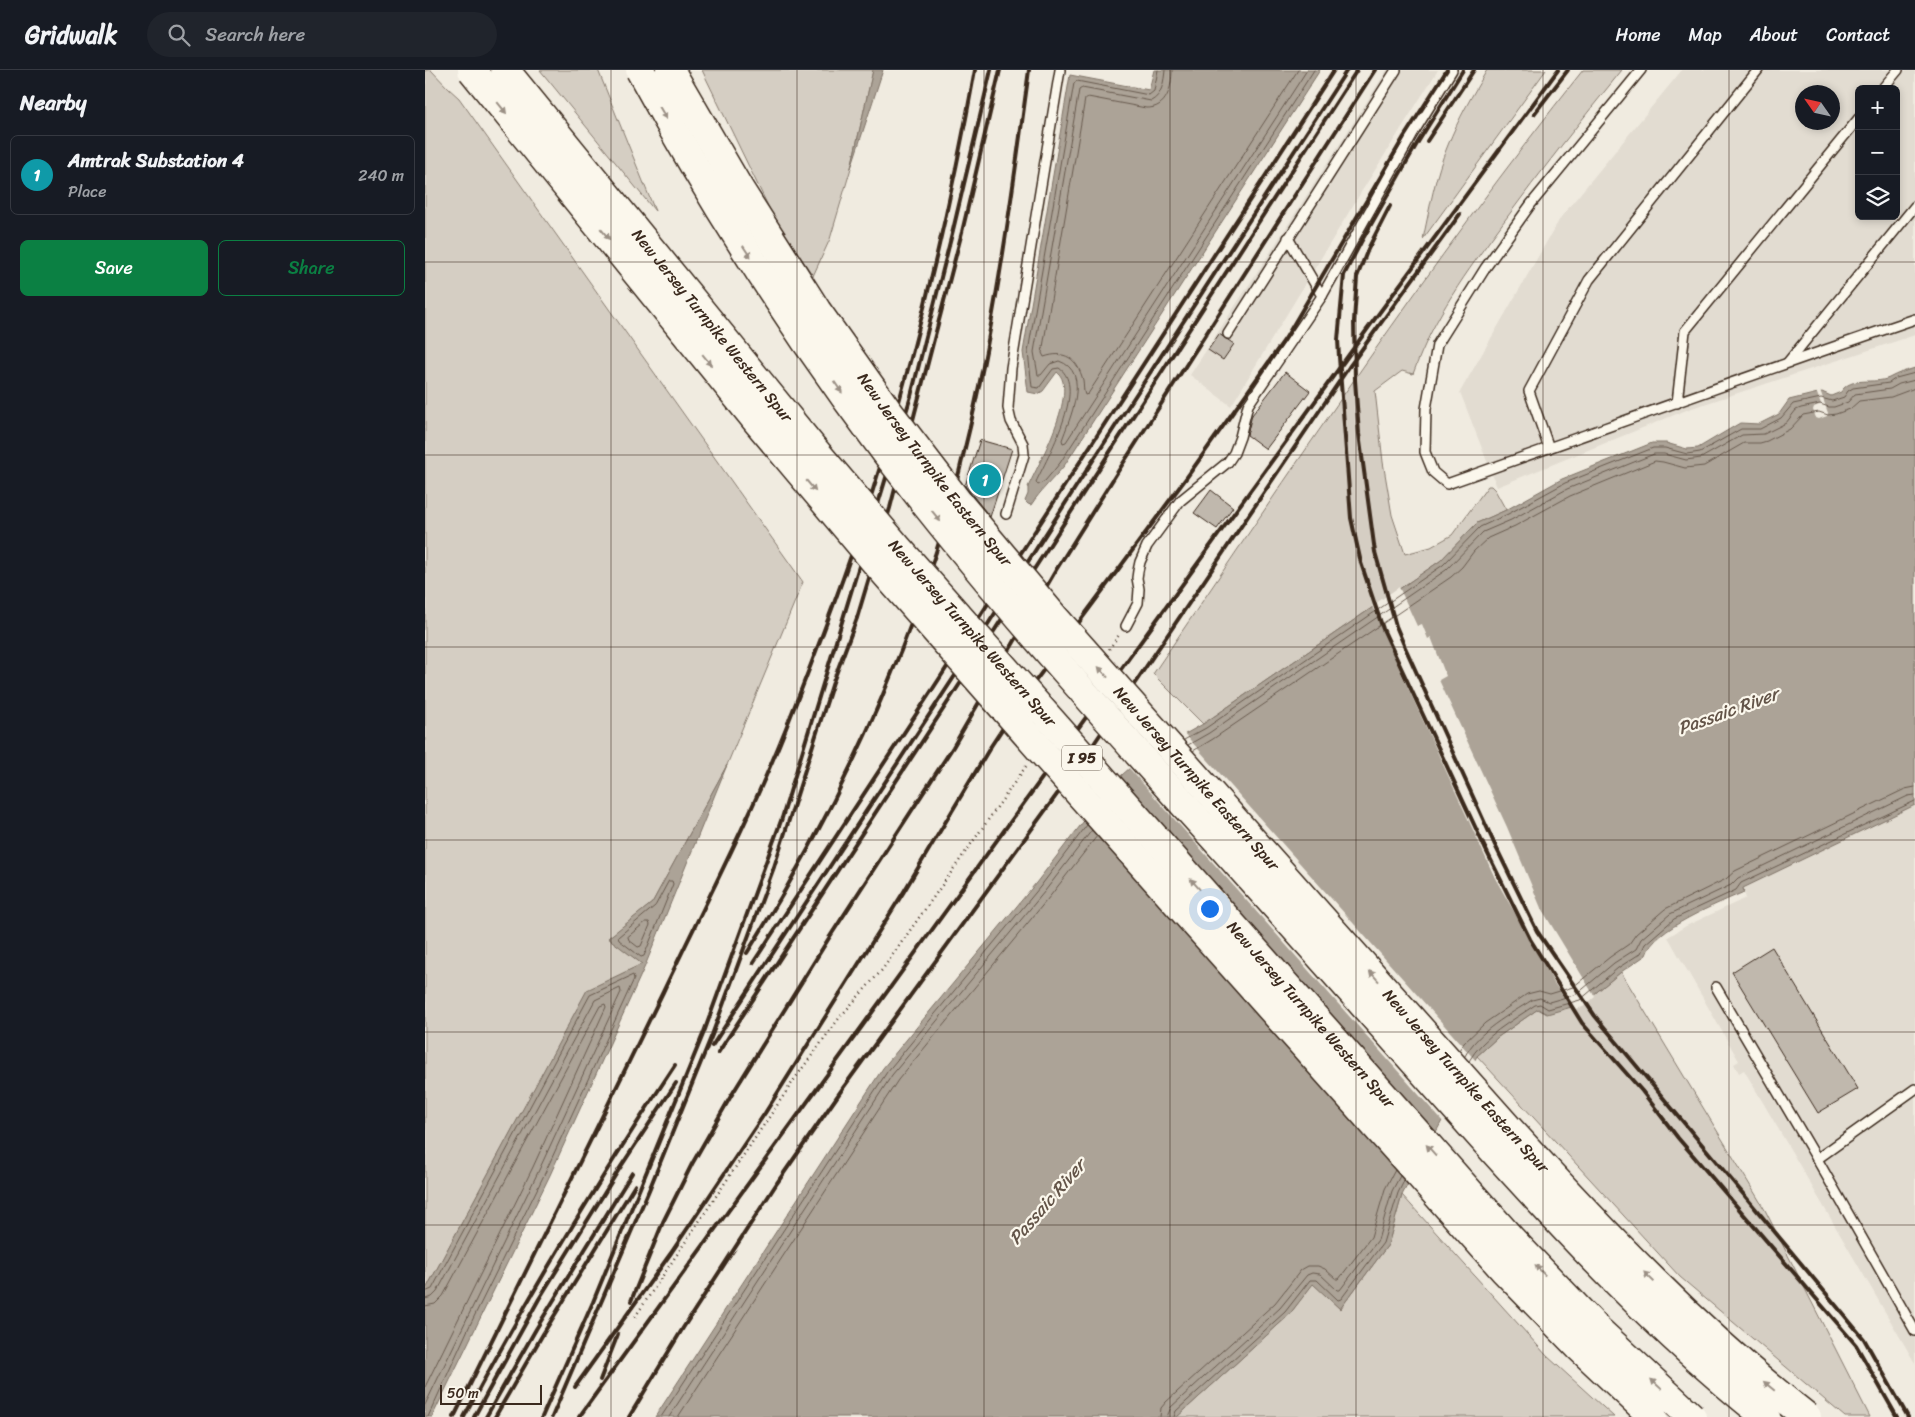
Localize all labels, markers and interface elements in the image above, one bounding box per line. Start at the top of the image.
search box [147,12,497,57]
text: Gridwalk [25,14,117,56]
text: Search here [205,18,305,51]
text: Home [1616,19,1661,51]
text: Map [1689,19,1722,51]
text: About [1750,19,1798,51]
text: Contact [1826,19,1890,51]
icon: search [165,21,193,49]
text: Nearby [20,84,86,122]
north arrow [1795,85,1840,130]
map controls [1855,85,1900,220]
button: + [1855,85,1900,130]
one-way arrow [497,101,508,114]
one-way arrow [659,106,668,119]
button: − [1855,130,1900,175]
text: Amtrak Substation 4 [68,144,244,177]
text: 1 [34,161,40,190]
text: 240 m [358,161,404,190]
button: layers [1855,175,1900,220]
text: Place [68,177,107,206]
street label: New Jersey Turnpike Western Spur [624,222,801,430]
one-way arrow [599,227,610,240]
button: Save [20,240,208,296]
button: Share [218,240,405,296]
one-way arrow [742,245,752,259]
one-way arrow [702,353,713,366]
street label: New Jersey Turnpike Eastern Spur [850,366,1021,574]
one-way arrow [833,380,843,393]
pin: 1 [969,461,1001,499]
one-way arrow [805,479,816,492]
one-way arrow [930,510,941,523]
street label: New Jersey Turnpike Western Spur [881,532,1065,735]
one-way arrow [1097,667,1109,679]
water label: Passaic River [1673,677,1786,744]
street label: New Jersey Turnpike Eastern Spur [1106,679,1288,879]
road number: I 95 [1062,746,1102,770]
one-way arrow [1189,879,1201,891]
your location [1197,896,1223,922]
street label: New Jersey Turnpike Western Spur [1219,914,1404,1116]
one-way arrow [1368,971,1380,983]
street label: New Jersey Turnpike Eastern Spur [1375,982,1558,1181]
one-way arrow [1425,1144,1437,1156]
water label: Passaic River [1000,1149,1096,1252]
one-way arrow [1534,1264,1546,1276]
one-way arrow [1643,1271,1655,1283]
one-way arrow [1650,1378,1662,1390]
text: 50 m [447,1381,479,1406]
one-way arrow [1763,1381,1776,1392]
scale bar [440,1382,543,1405]

